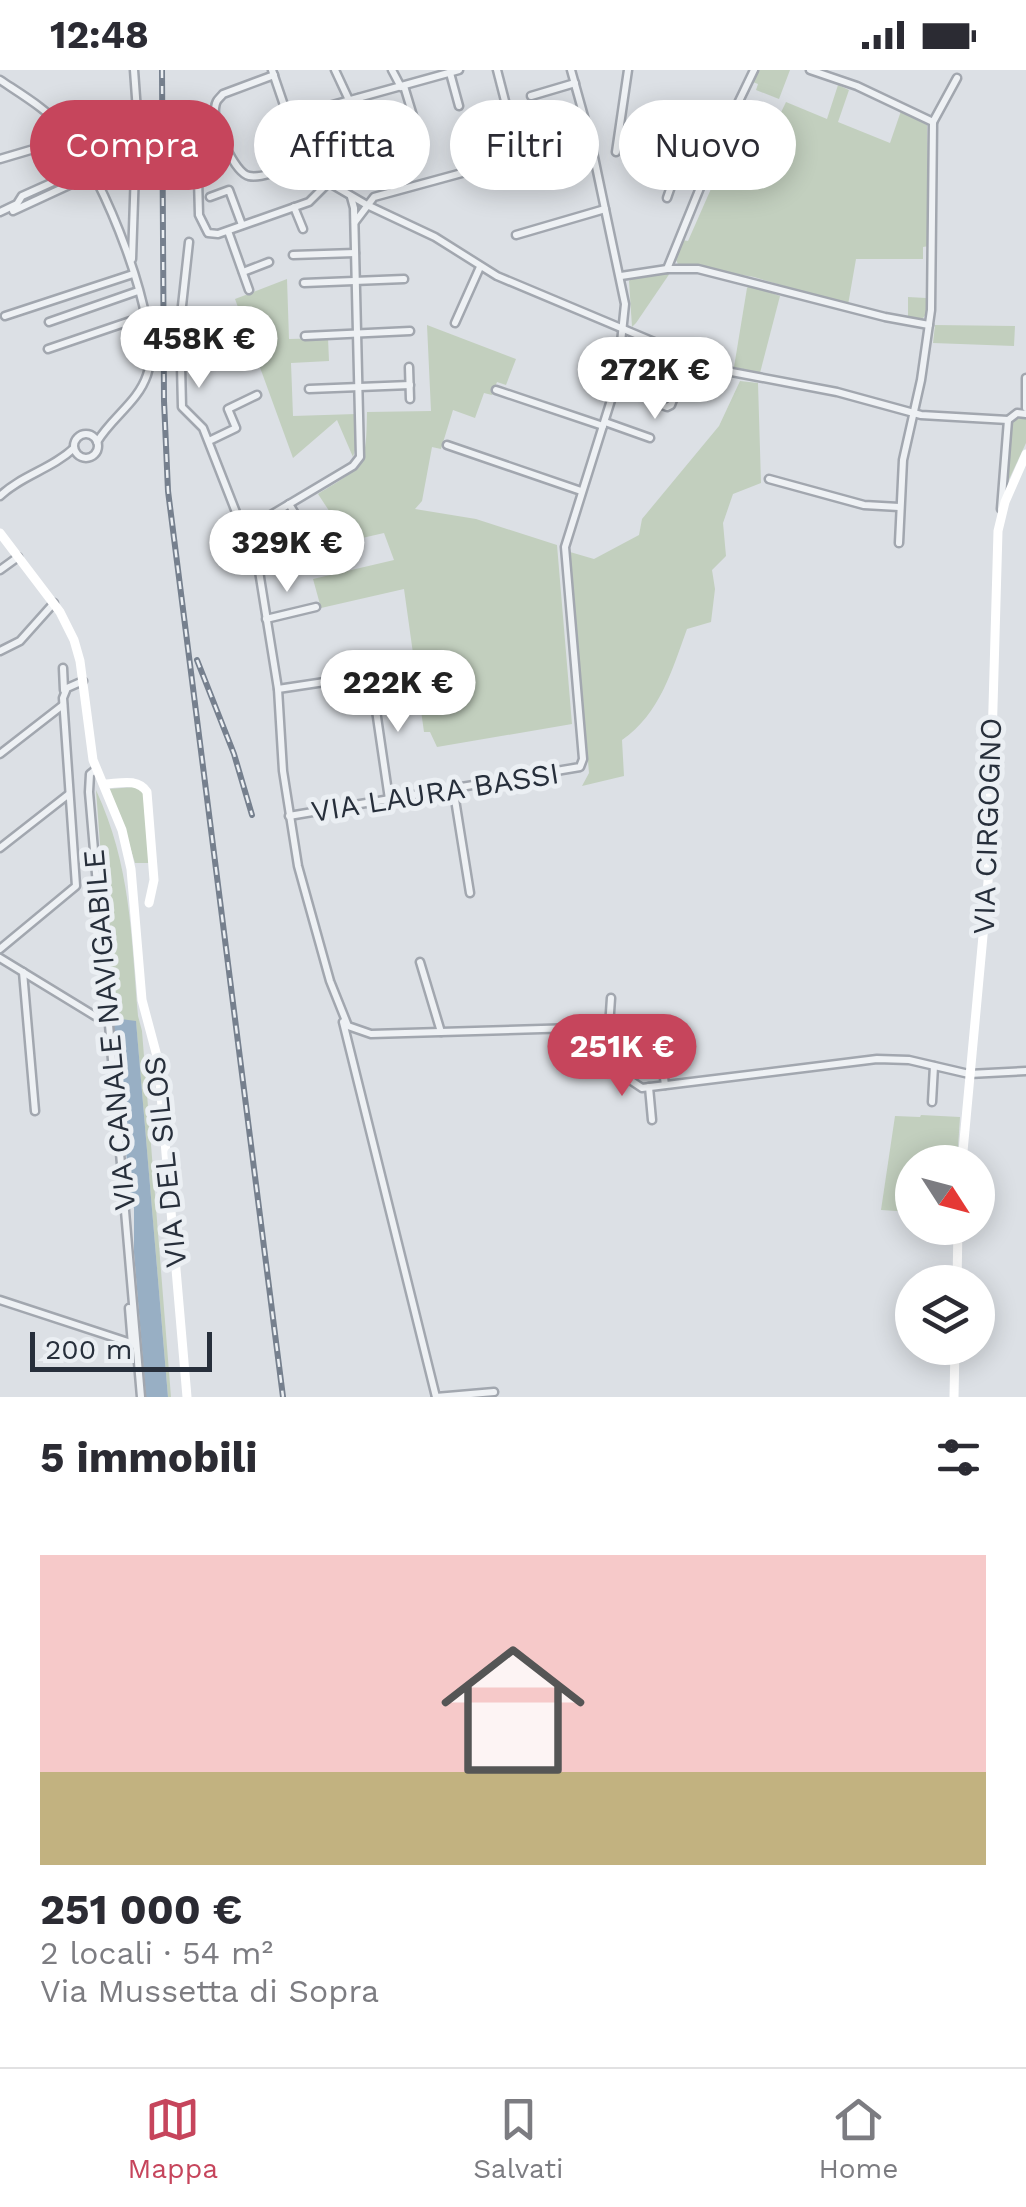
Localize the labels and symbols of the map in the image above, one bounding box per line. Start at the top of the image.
pin: 458K € [118,306,280,391]
pin: 272K € [574,337,736,422]
pin: 329K € [206,510,368,595]
pin: 222K € [317,650,479,735]
street label: VIA CIRGOGNO [966,717,1008,935]
street label: VIA LAURA BASSI [309,755,561,829]
street label: VIA CANALE NAVIGABILE [76,848,142,1212]
pin: 251K € [541,1014,703,1099]
street label: VIA DEL SILOS [136,1055,194,1269]
north arrow [895,1145,995,1245]
scale bar [30,1327,212,1372]

